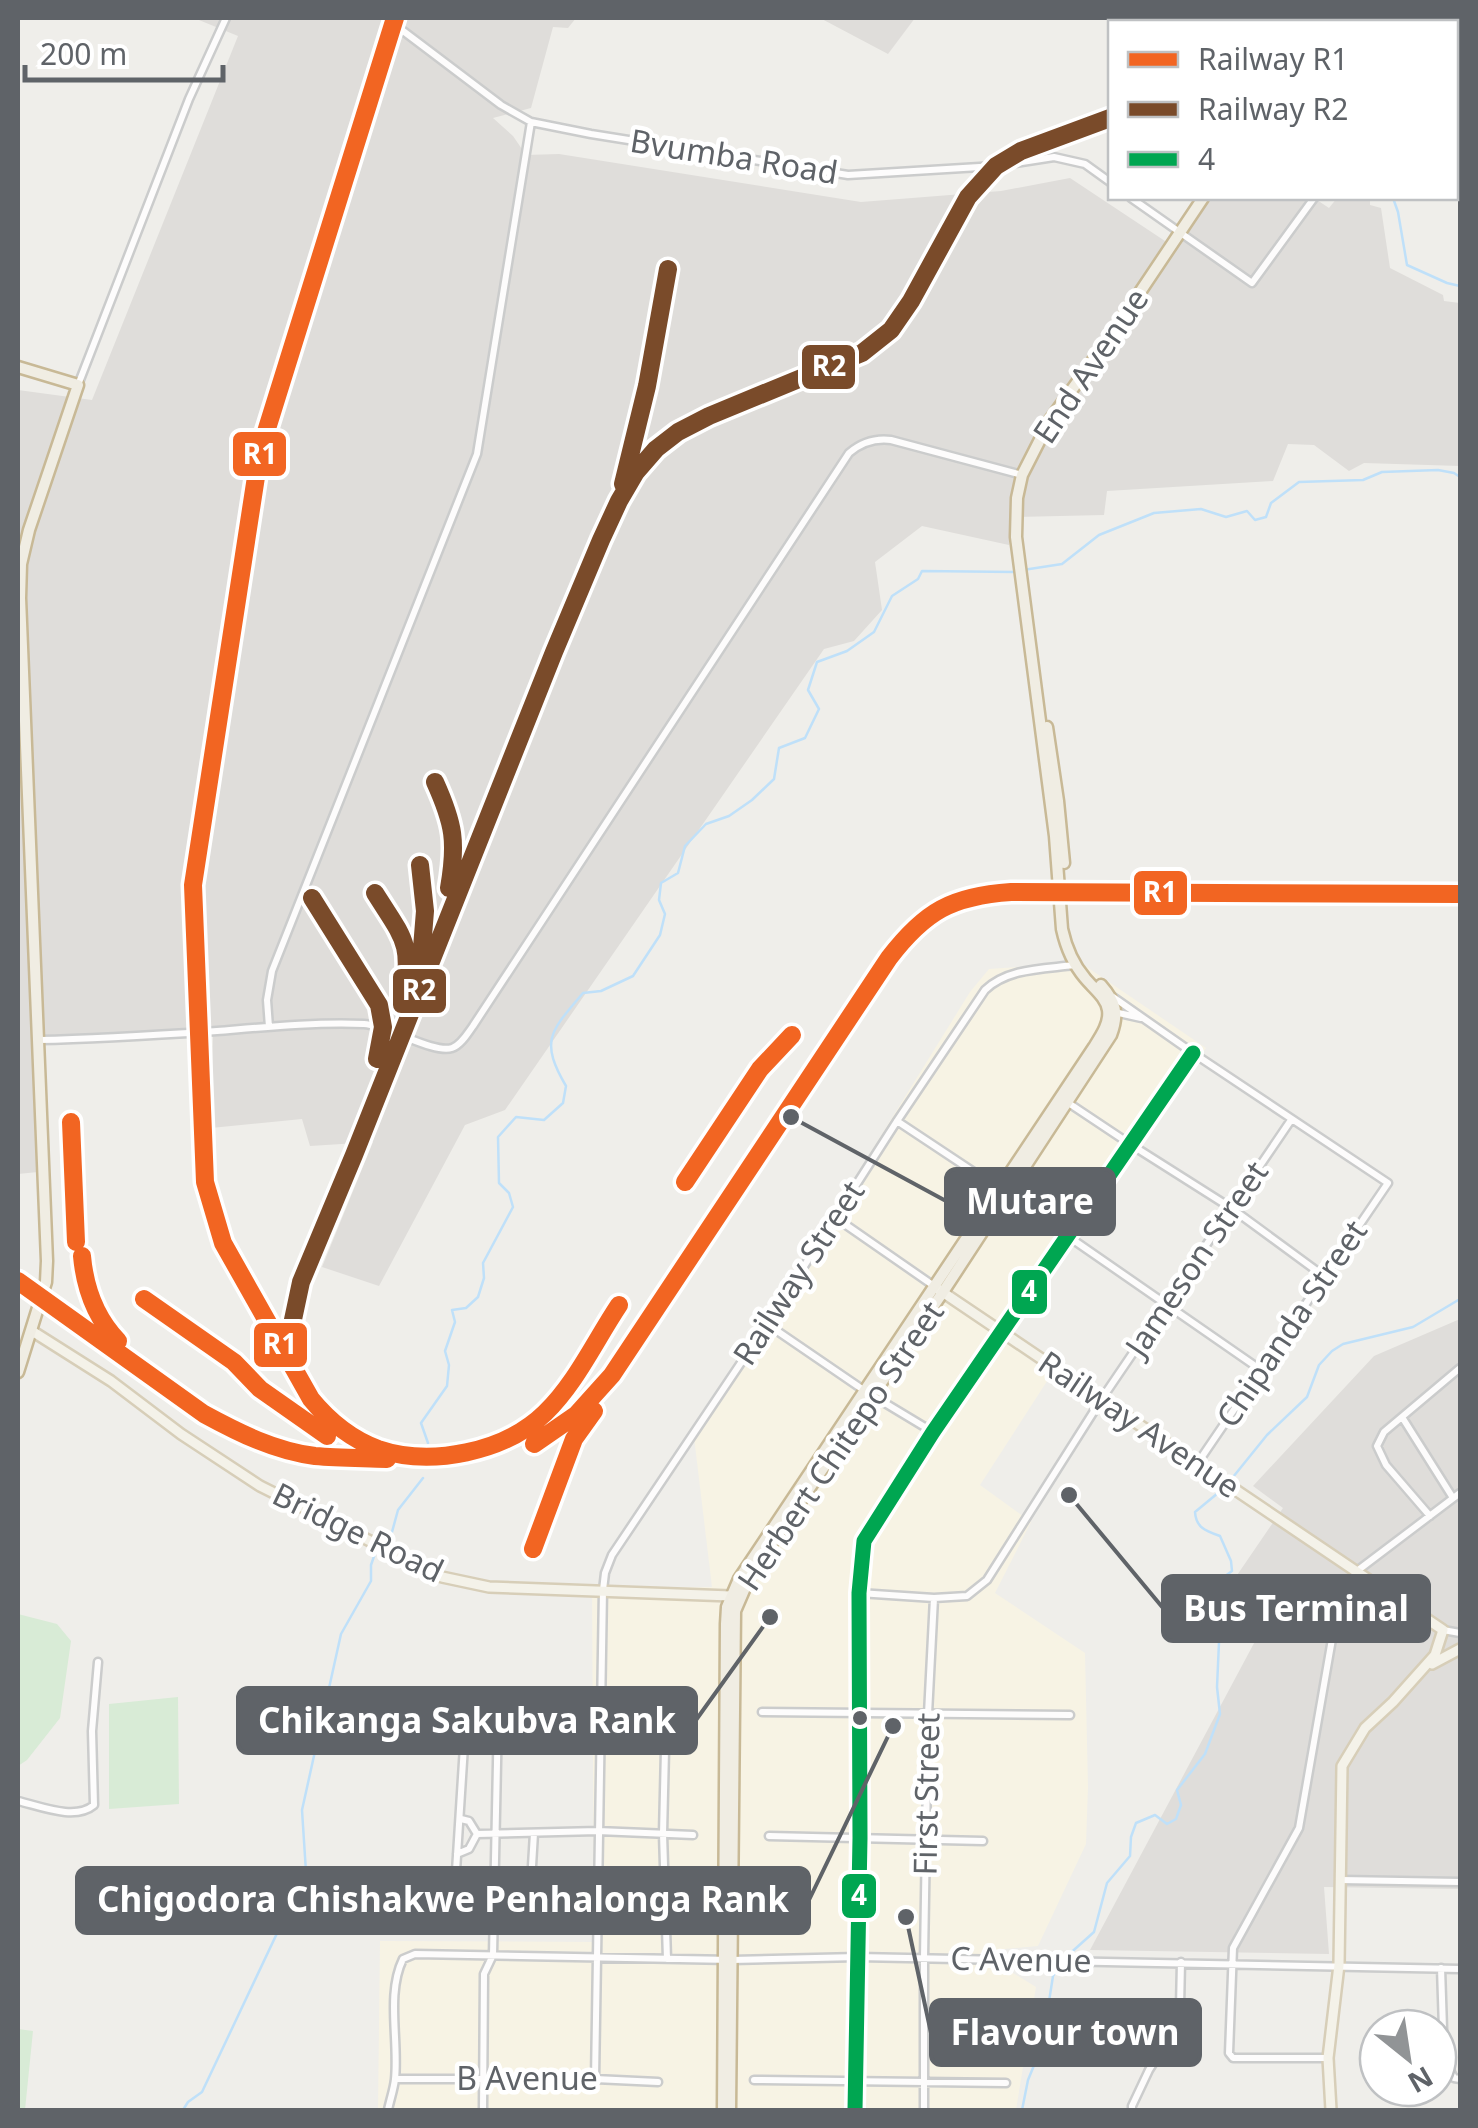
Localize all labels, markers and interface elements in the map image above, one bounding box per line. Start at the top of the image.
scale bar [25,20,222,82]
legend [1108,20,1458,200]
text: 200 m [40,33,127,74]
text: Railway R1 [1198,38,1348,79]
text: Railway R2 [1198,88,1348,129]
street label: Bvumba Road [627,118,841,193]
text: 4 [1198,138,1215,179]
street label: End Avenue [1022,279,1157,451]
line badge: R2 [800,343,857,391]
text: R2 [812,346,846,384]
line badge: R1 [231,430,288,478]
text: R1 [243,434,277,472]
line badge: R1 [1132,869,1189,917]
text: R1 [1143,872,1177,910]
line badge: R2 [391,967,448,1015]
text: R2 [402,970,436,1008]
street label: Jameson Street [1113,1152,1277,1367]
callout: Mutare [946,1169,1114,1234]
street label: Railway Street [722,1172,873,1373]
text: Mutare [966,1177,1094,1224]
street label: Chipanda Street [1206,1211,1376,1435]
line badge: 4 [1010,1268,1049,1316]
text: 4 [1021,1271,1037,1309]
street label: Herbert Chitepo Street [727,1292,953,1598]
line badge: R1 [252,1321,309,1369]
text: R1 [263,1324,297,1362]
street label: Railway Avenue [1031,1340,1249,1507]
street label: Bridge Road [266,1472,451,1592]
callout: Bus Terminal [1163,1576,1429,1641]
text: Bus Terminal [1183,1584,1409,1631]
callout: Chikanga Sakubva Rank [238,1688,696,1753]
text: Chikanga Sakubva Rank [258,1696,676,1743]
unlabelled marker [850,1708,870,1728]
street label: First Street [903,1712,948,1876]
callout: Chigodora Chishakwe Penhalonga Rank [77,1868,809,1933]
line badge: 4 [840,1872,878,1920]
text: Chigodora Chishakwe Penhalonga Rank [97,1875,789,1922]
text: 4 [851,1875,867,1913]
street label: C Avenue [950,1936,1092,1981]
callout: Flavour town [931,2000,1200,2065]
text: Flavour town [950,2008,1180,2055]
north arrow [1358,2008,1458,2108]
street label: B Avenue [456,2056,598,2099]
text: N [1402,2058,1440,2103]

